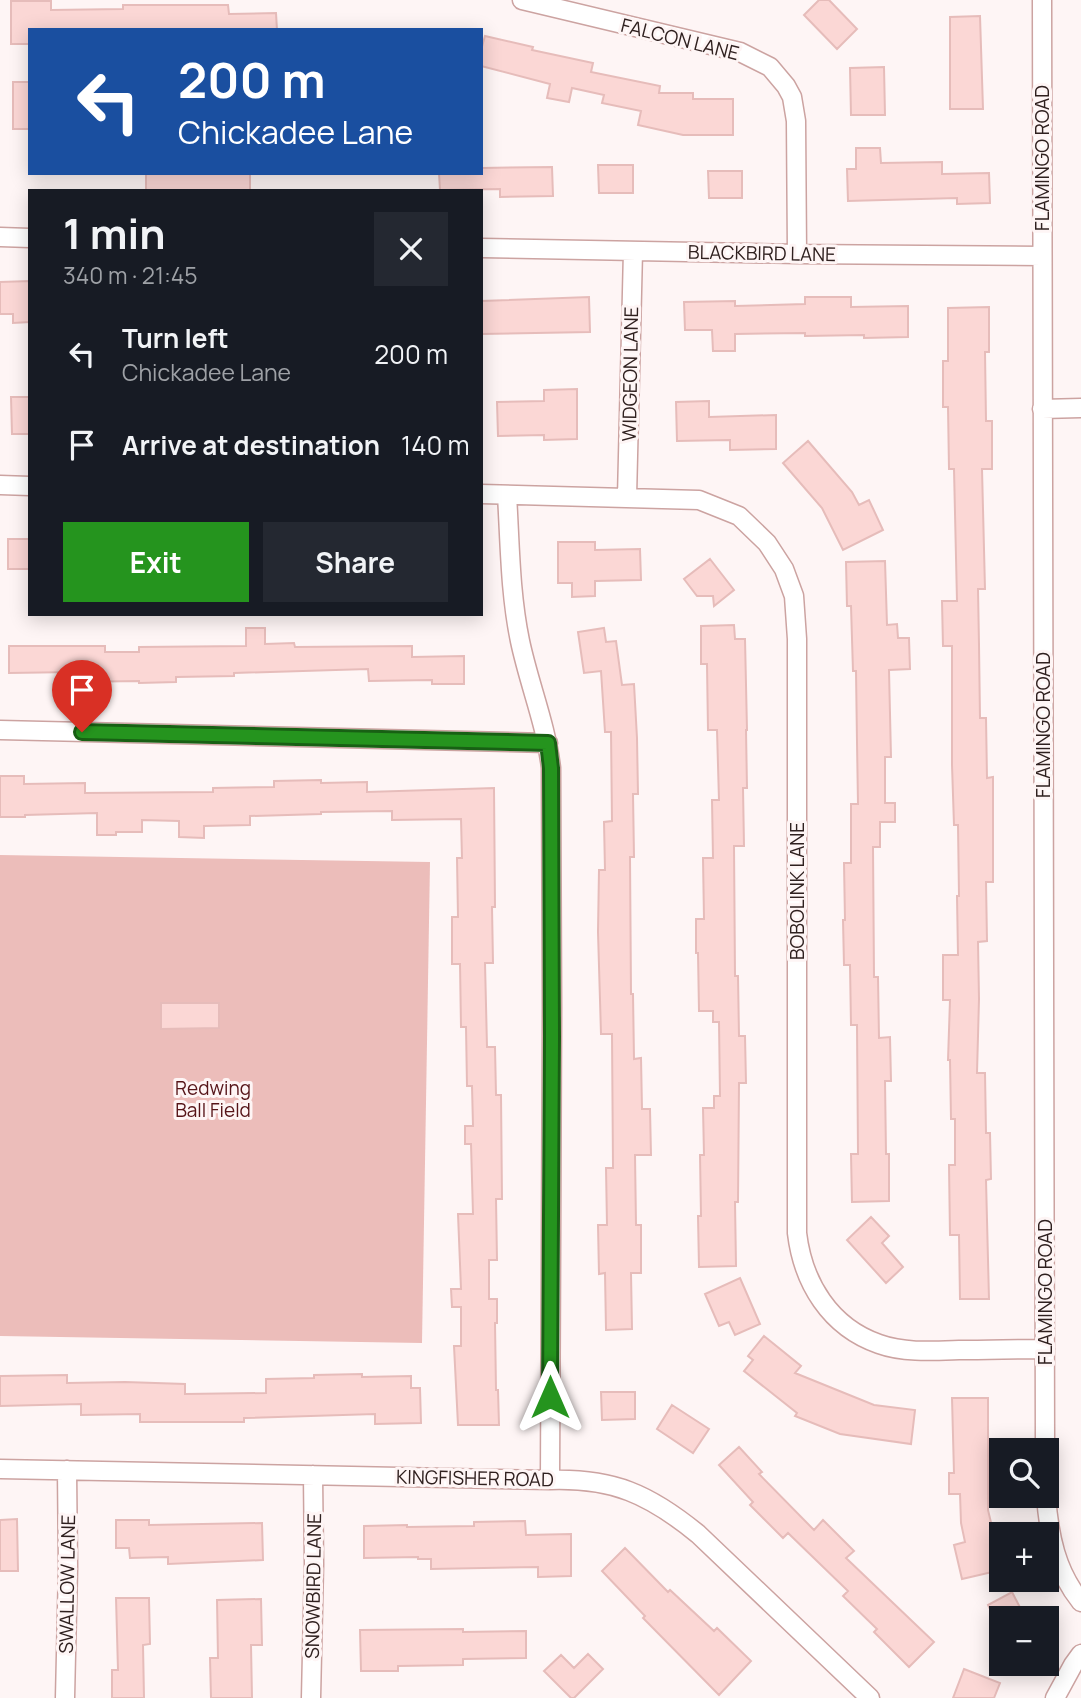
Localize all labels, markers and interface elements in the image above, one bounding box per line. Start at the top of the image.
street label: FALCON LANE [618,12,742,66]
text: 200 m [178,46,326,113]
icon: left [63,56,154,147]
street label: FLAMINGO ROAD [1029,85,1055,231]
text: Chickadee Lane [178,110,413,154]
text: 1 min [63,204,166,262]
button: close [374,212,448,286]
street label: BLACKBIRD LANE [688,239,836,267]
text: 340 m · 21:45 [63,259,198,291]
street label: WIDGEON LANE [616,306,644,442]
text: Turn left [122,320,229,356]
icon: left [63,335,101,373]
text: 200 m [374,336,448,372]
text: Chickadee Lane [122,356,291,388]
icon: arrive [63,426,101,464]
text: Arrive at destination [122,427,380,463]
text: 140 m [401,427,470,463]
button: Exit [63,522,249,602]
button: Share [263,522,448,602]
street label: FLAMINGO ROAD [1030,652,1056,798]
pin [52,660,112,732]
icon: arrive [63,671,101,709]
street label: BOBOLINK LANE [784,822,810,960]
park label: Redwing Ball Field [175,1075,251,1123]
street label: FLAMINGO ROAD [1032,1219,1058,1365]
position arrow [513,1360,587,1434]
map controls [989,1438,1059,1676]
button: search [989,1438,1059,1508]
street label: KINGFISHER ROAD [396,1464,554,1492]
street label: SNOWBIRD LANE [299,1513,327,1659]
street label: SWALLOW LANE [53,1514,81,1654]
button: + [989,1522,1059,1592]
button: − [989,1606,1059,1676]

